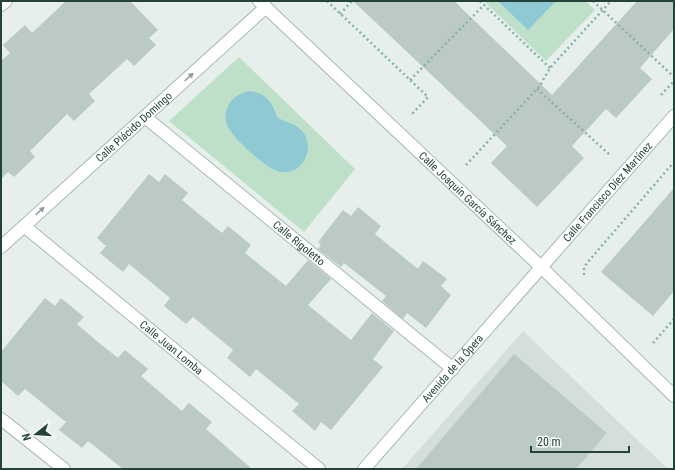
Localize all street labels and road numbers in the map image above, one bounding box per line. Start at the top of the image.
street label: Calle Plácido Domingo [93,89,175,165]
street label: Calle Francisco Díez Martínez [560,139,655,244]
street label: Calle Joaquín García Sánchez [416,149,519,247]
street label: Calle Rigoletto [270,218,328,268]
street label: Calle Juan Lomba [137,318,206,377]
street label: Avenida de la Ópera [419,332,486,405]

